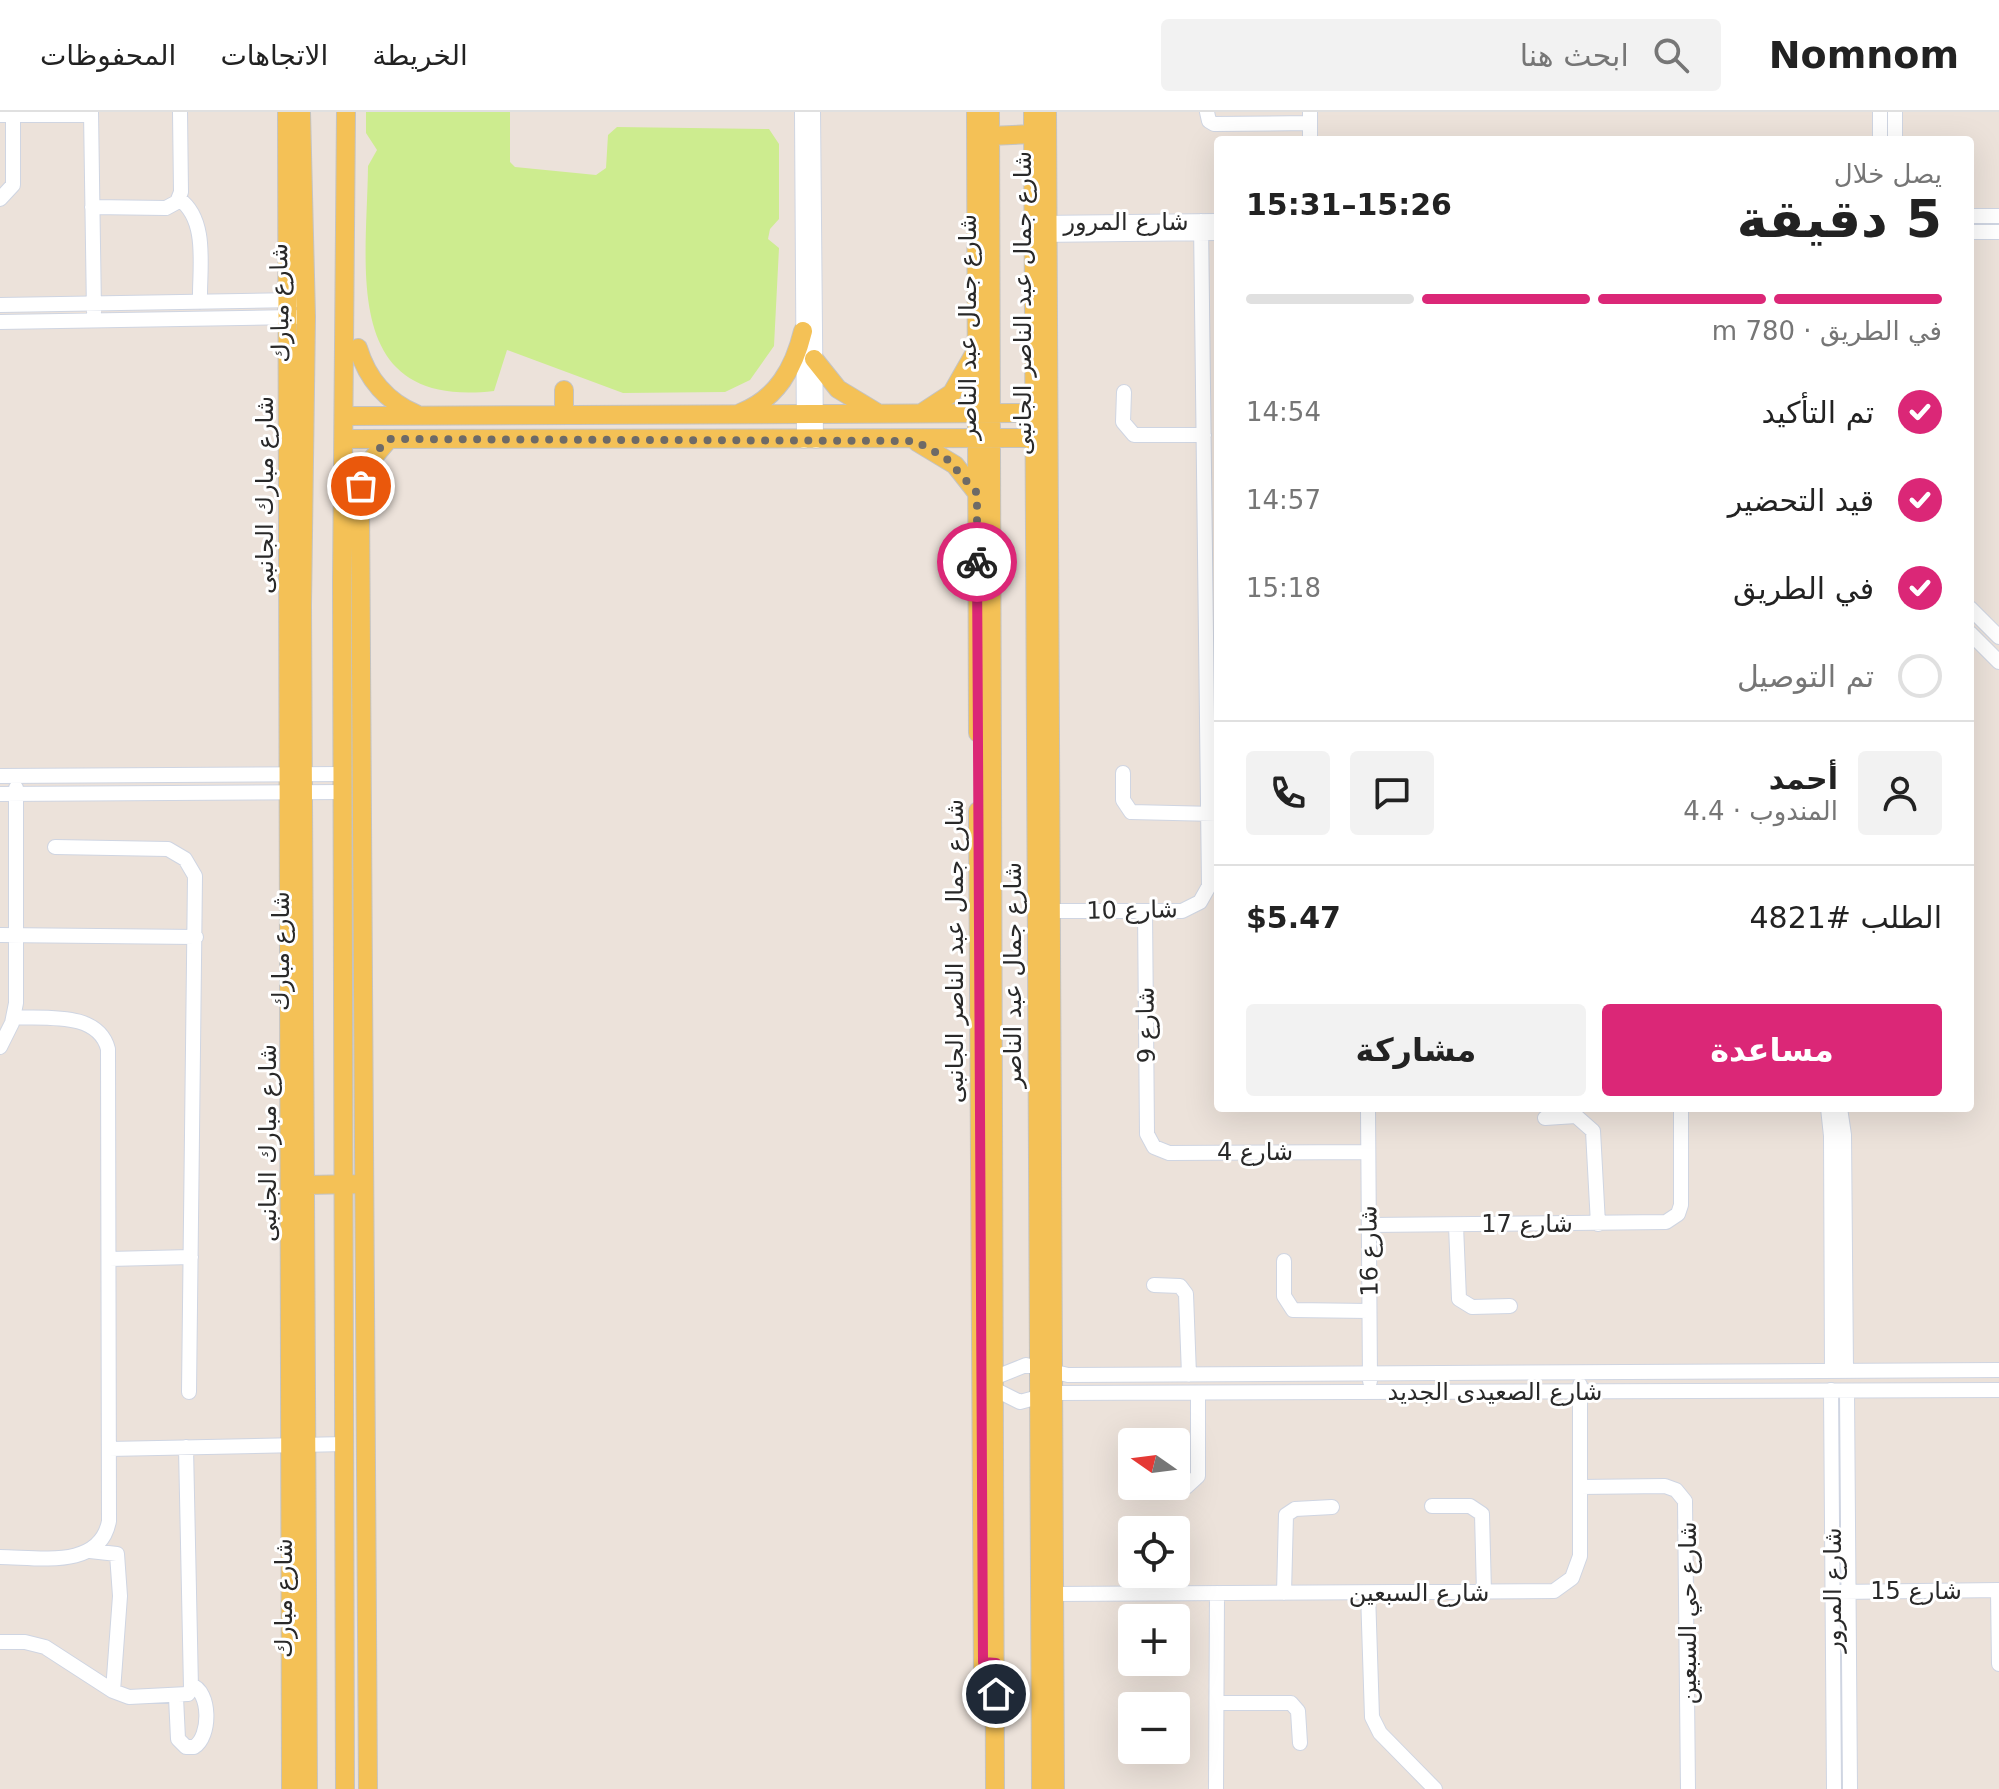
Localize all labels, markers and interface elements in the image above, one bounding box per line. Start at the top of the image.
search box [1161,19,1721,91]
icon: search [1649,33,1693,77]
text: Nomnom [1769,33,1959,77]
text: ابحث هنا [1520,38,1629,73]
text: المحفوظات [40,39,176,72]
text: الاتجاهات [220,39,328,72]
text: الخريطة [372,39,468,72]
street label: شارع جمال عبد الناصر الجانبى [1009,151,1037,455]
text: يصل خلال [1834,159,1942,189]
text: 15:26–15:31 [1246,187,1452,222]
text: 5 دقيقة [1737,189,1942,249]
street label: شارع المرور [1062,208,1189,236]
street label: شارع جمال عبد الناصر [954,214,982,441]
street label: شارع مبارك [265,243,295,363]
text: في الطريق · 780 m [1712,316,1942,346]
icon: check [1898,390,1942,434]
text: تم التأكيد [1761,395,1874,430]
street label: شارع مبارك الجانبى [251,396,279,594]
text: 14:54 [1246,397,1321,427]
pin [327,452,395,520]
icon: bag [339,464,383,508]
icon: check [1898,478,1942,522]
text: قيد التحضير [1728,483,1874,518]
text: 14:57 [1246,485,1321,515]
courier [937,522,1017,602]
icon: bike [955,540,999,584]
icon: check [1898,566,1942,610]
text: في الطريق [1733,571,1874,606]
text: 15:18 [1246,573,1321,603]
text: تم التوصيل [1737,659,1874,694]
button: phone [1246,751,1330,835]
button: chat [1350,751,1434,835]
button: person [1858,751,1942,835]
text: أحمد [1769,761,1838,796]
text: المندوب · 4.4 [1683,796,1838,826]
street label: شارع جمال عبد الناصر الجانبى [941,799,969,1103]
street label: شارع جمال عبد الناصر [999,862,1027,1089]
street label: شارع مبارك [267,891,295,1011]
street label: شارع 10 [1086,895,1178,925]
text: $5.47 [1246,900,1341,935]
text: الطلب #4821 [1749,900,1942,935]
street label: شارع 9 [1131,987,1161,1063]
button: مشاركة [1246,1004,1586,1096]
button: مساعدة [1602,1004,1942,1096]
street label: شارع مبارك الجانبى [254,1044,282,1242]
street label: شارع 4 [1217,1138,1293,1166]
street label: شارع 16 [1354,1205,1384,1297]
street label: شارع 17 [1481,1210,1573,1238]
street label: شارع الصعيدى الجديد [1388,1378,1602,1406]
north arrow [1118,1428,1190,1500]
map controls [1118,1428,1190,1764]
button: locate [1118,1516,1190,1588]
street label: شارع حي السبعين [1674,1521,1702,1705]
street label: شارع المرور [1819,1527,1847,1654]
street label: شارع مبارك [270,1538,298,1658]
street label: شارع 15 [1870,1577,1962,1605]
street label: شارع السبعين [1349,1579,1489,1607]
button: + [1118,1604,1190,1676]
pin [962,1660,1030,1728]
icon: home [974,1672,1018,1716]
button: − [1118,1692,1190,1764]

